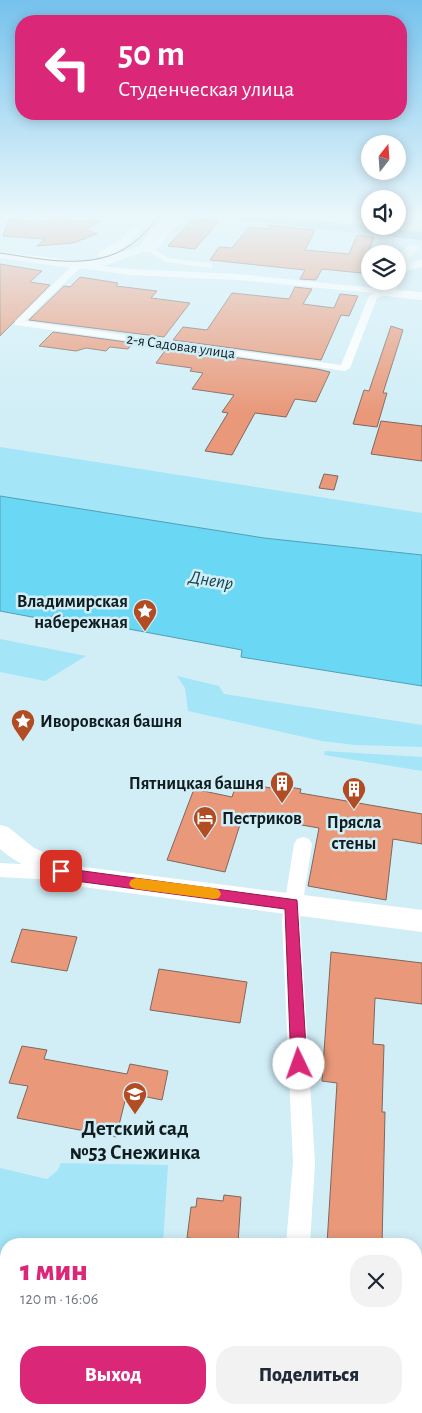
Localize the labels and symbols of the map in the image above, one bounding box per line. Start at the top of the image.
north arrow [361,135,406,180]
street label: 2-я Садовая улица [126,331,236,362]
water label: Днепр [186,567,234,593]
place label: Владимирская набережная [17,593,128,632]
place icon: Владимирская набережная [132,598,158,632]
place icon: Иворовская башня [10,708,36,742]
place label: Иворовская башня [40,713,182,731]
building icon: Пятницкая башня [269,770,295,804]
place label: Пятницкая башня [129,775,264,793]
building icon: Прясла стены [341,776,367,810]
hotel icon: Пестриков [192,805,218,839]
place label: Пестриков [222,810,302,828]
place label: Прясла стены [327,814,382,853]
pin [40,850,82,892]
position arrow [272,1037,324,1089]
school or university icon: Детский сад №53 Снежинка [122,1081,148,1115]
place label: Детский сад №53 Снежинка [69,1118,201,1163]

